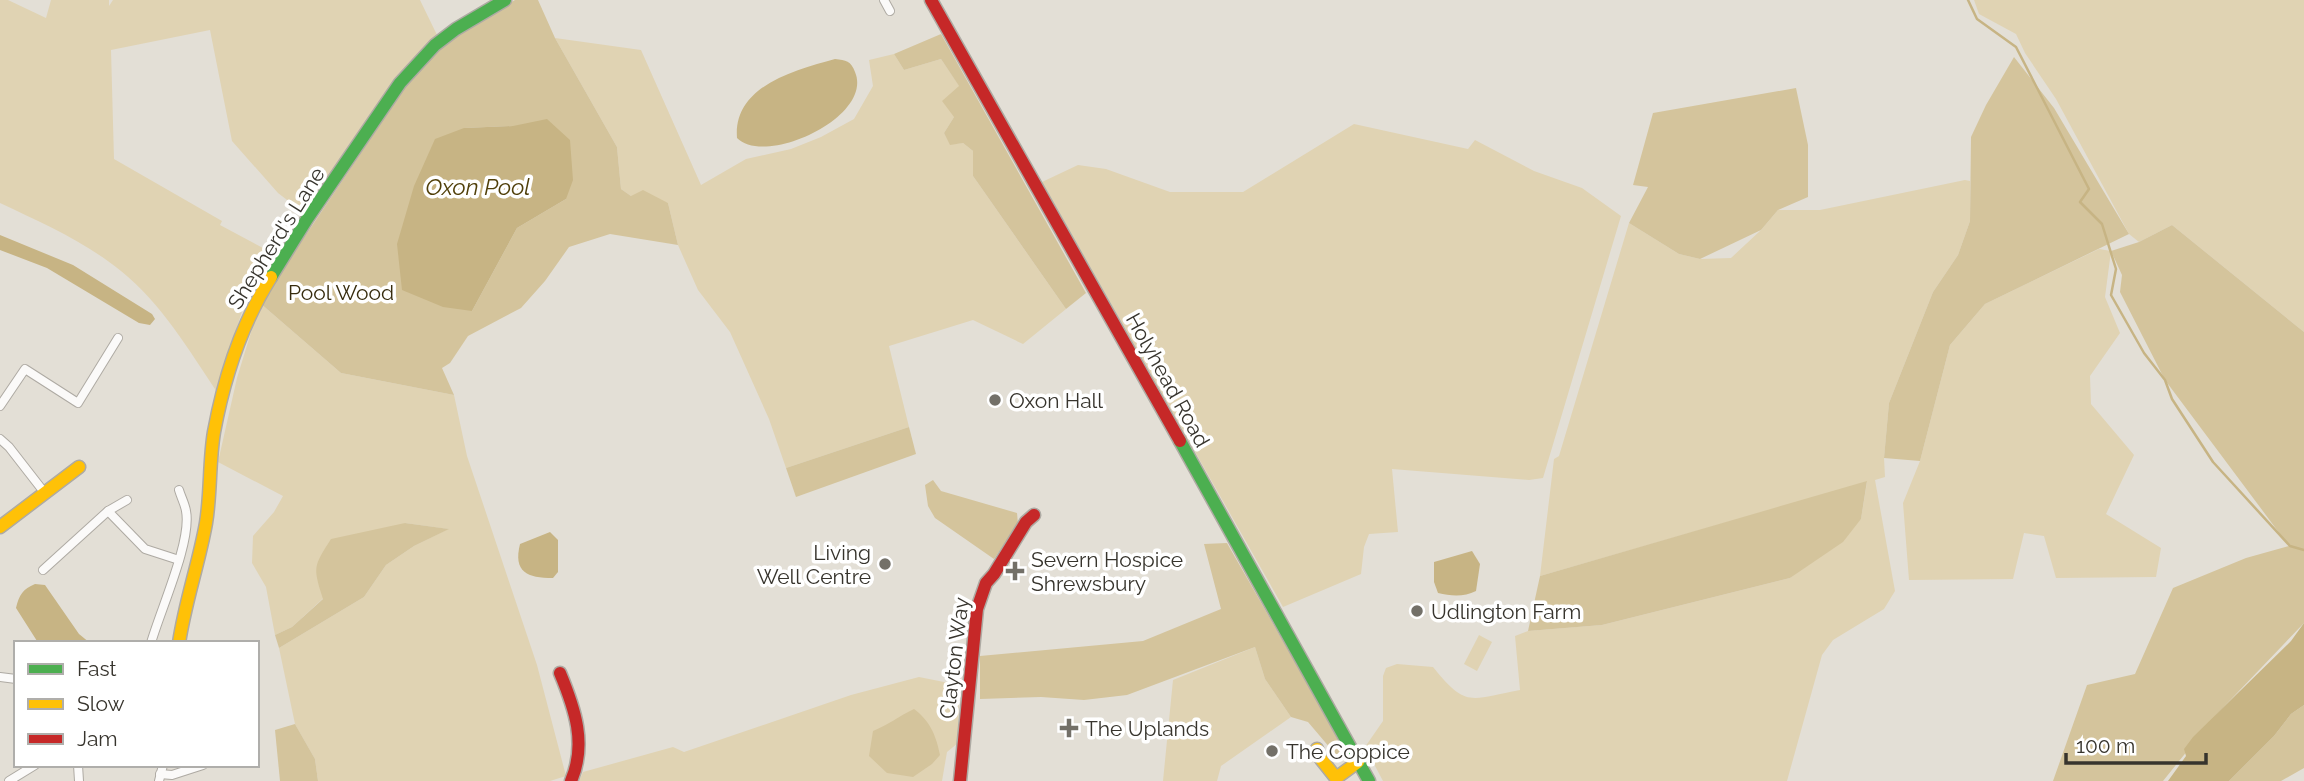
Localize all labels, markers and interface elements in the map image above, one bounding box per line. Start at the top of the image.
street label: Shepherd's Lane [222,162,330,314]
water label: Oxon Pool [426,173,530,200]
park label: Pool Wood [288,280,394,305]
street label: Holyhead Road [1121,309,1215,451]
place label: Oxon Hall [1009,388,1103,413]
marker: Oxon Hall [987,392,1003,408]
place label: Living Well Centre [757,540,871,589]
place label: Severn Hospice Shrewsbury [1031,547,1183,596]
marker: Living Well Centre [877,556,893,572]
marker: Severn Hospice Shrewsbury [1005,561,1025,581]
street label: Clayton Way [934,596,974,720]
place label: Udlington Farm [1431,599,1581,624]
marker: Udlington Farm [1409,603,1425,619]
legend [14,641,259,767]
text: Fast [77,656,117,681]
text: Slow [77,691,125,716]
place label: The Uplands [1085,716,1209,741]
marker: The Uplands [1059,718,1079,738]
scale bar [2066,722,2206,766]
text: Jam [77,726,118,751]
text: 100 m [2076,733,2135,758]
place label: The Coppice [1286,739,1410,764]
marker: The Coppice [1264,743,1280,759]

